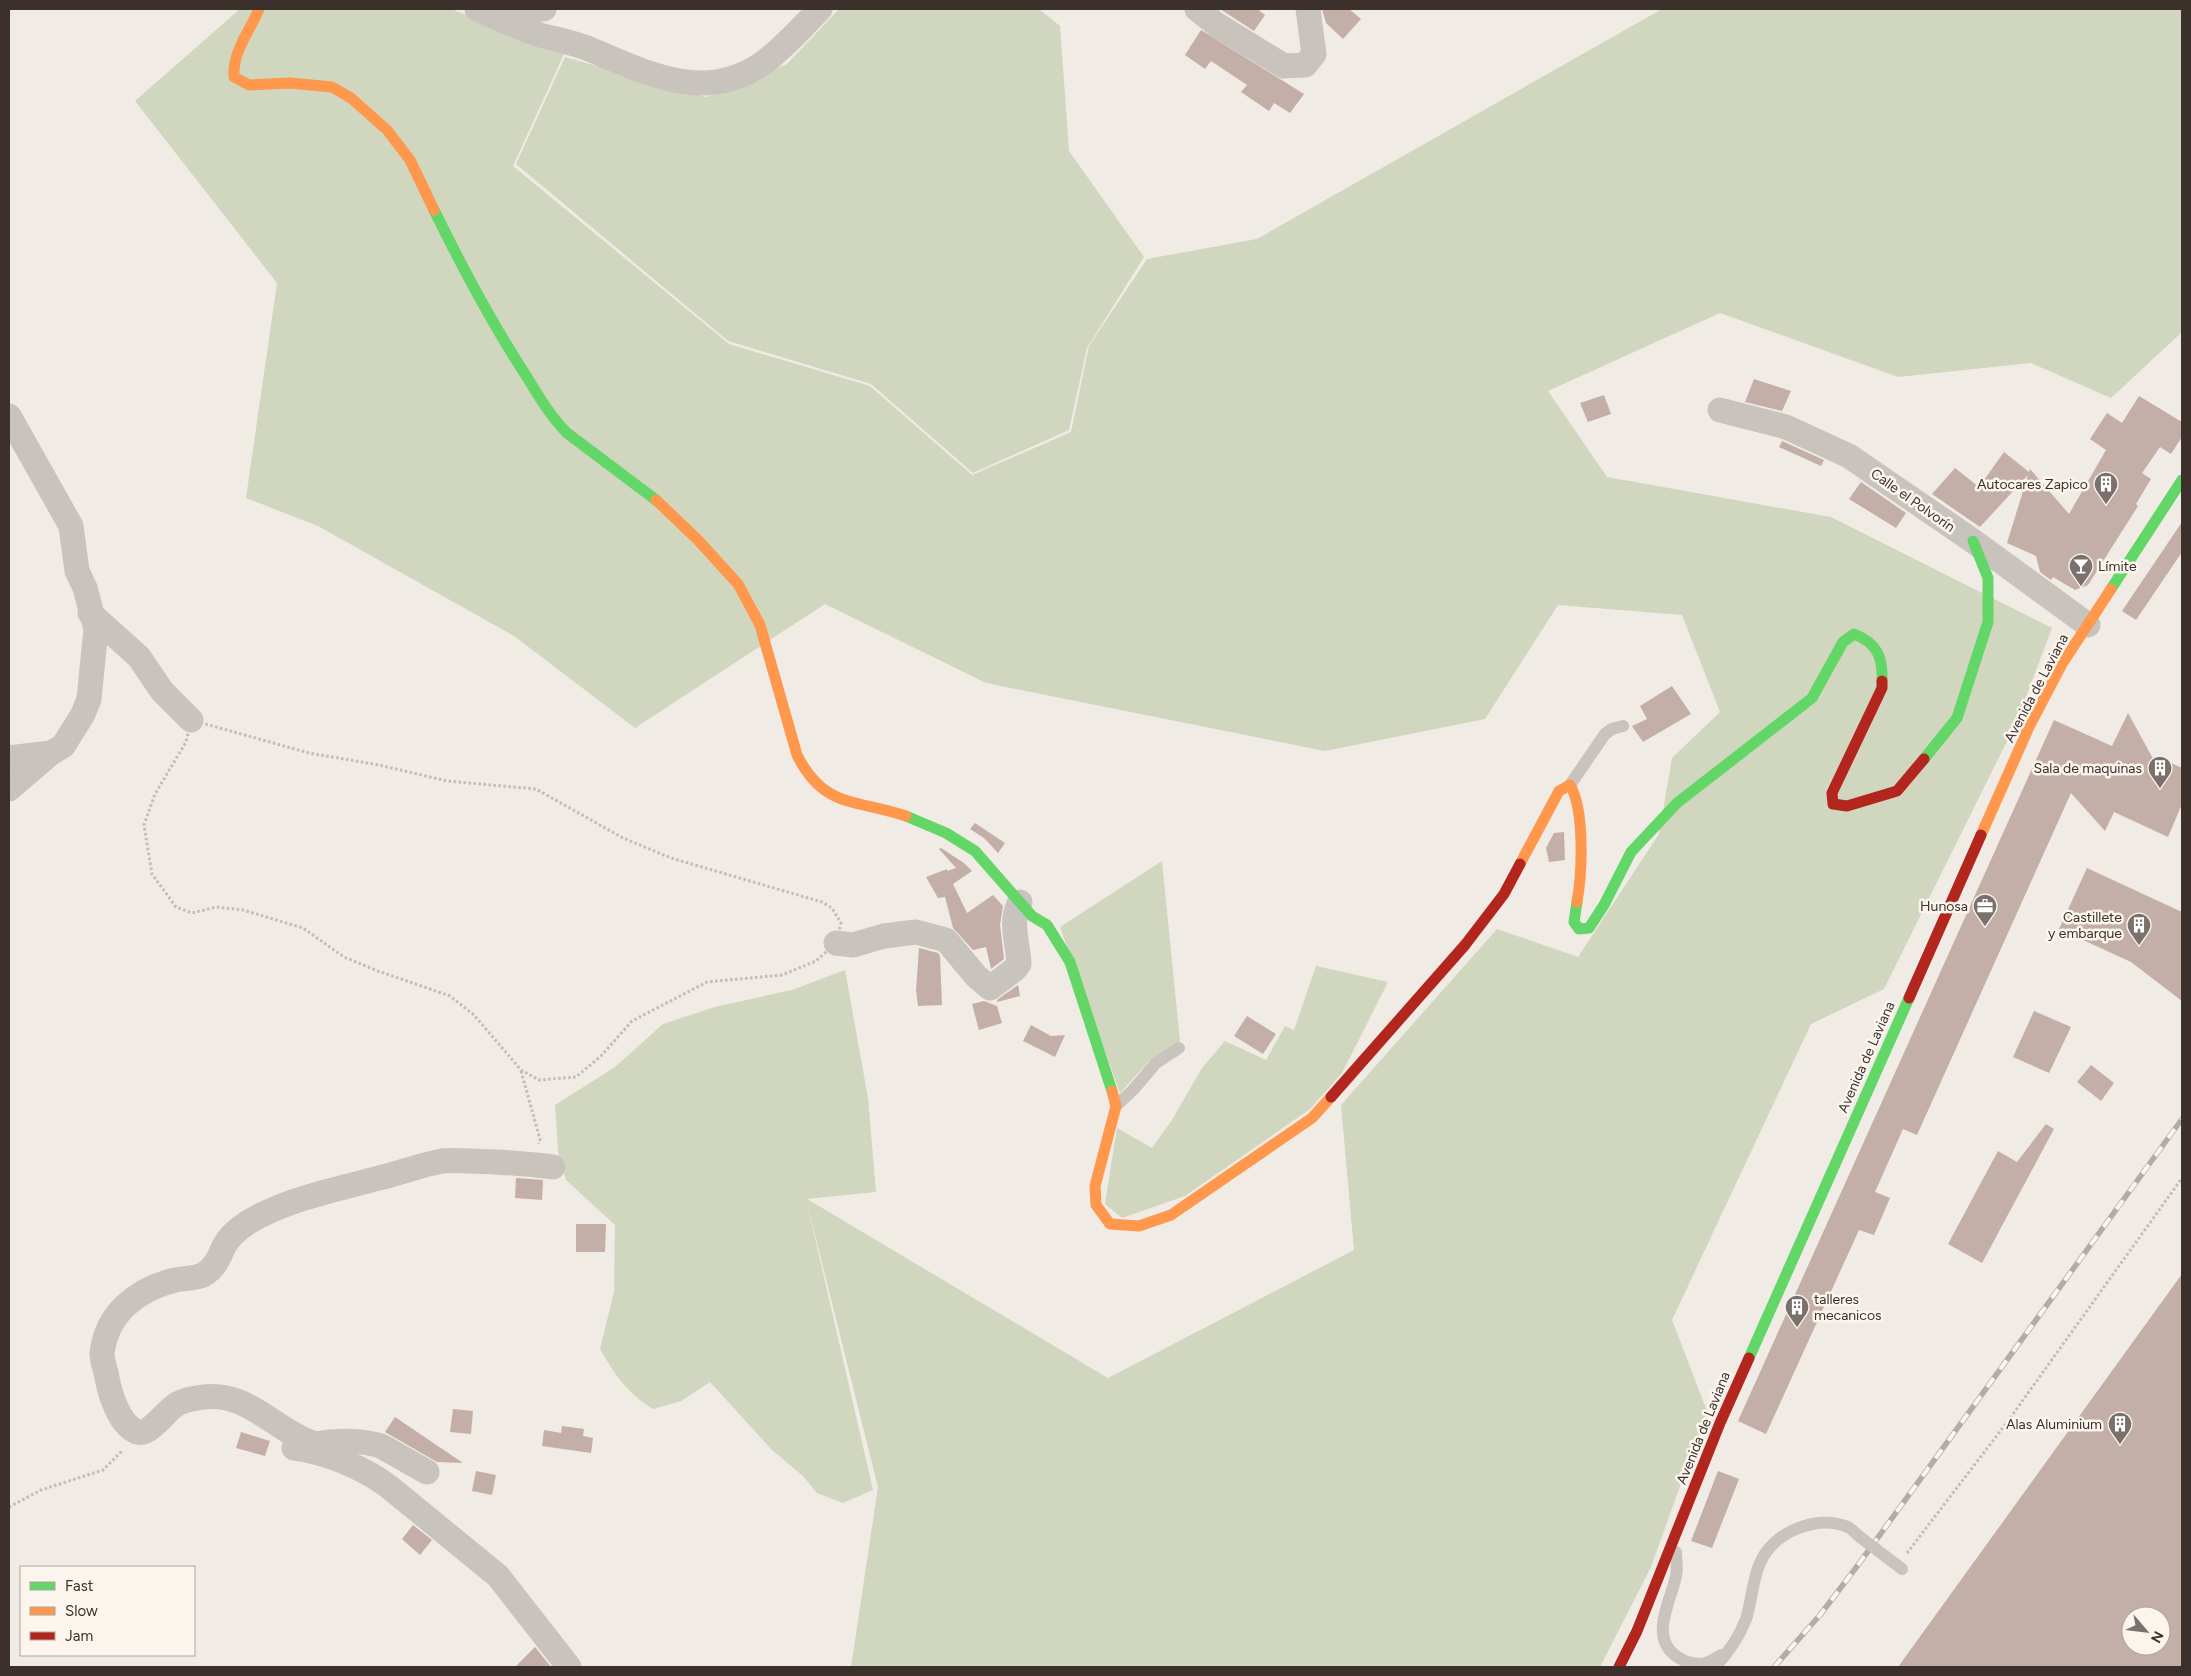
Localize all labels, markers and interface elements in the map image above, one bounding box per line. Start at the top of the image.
street label: Calle el Polvorín [1867,465,1958,536]
building icon: Autocares Zapico [2093,471,2119,505]
place label: Autocares Zapico [1977,476,2088,493]
bar icon: Límite [2068,553,2094,587]
place label: Límite [2098,558,2137,575]
street label: Avenida de Laviana [2001,631,2072,745]
building icon: Sala de maquinas [2147,755,2173,789]
place label: Sala de maquinas [2034,760,2142,777]
office icon: Hunosa [1972,893,1998,927]
place label: Hunosa [1920,898,1968,915]
place label: Castillete y embarque [2048,909,2122,942]
building icon: Castillete y embarque [2126,912,2152,946]
street label: Avenida de Laviana [1834,999,1899,1116]
place label: talleres mecanicos [1814,1291,1882,1324]
building icon: talleres mecanicos [1784,1294,1810,1328]
street label: Avenida de Laviana [1673,1369,1734,1487]
building icon: Alas Aluminium [2107,1411,2133,1445]
place label: Alas Aluminium [2006,1416,2102,1433]
legend [20,1566,195,1656]
text: Fast [65,1577,94,1595]
text: Slow [65,1602,98,1620]
north arrow [2121,1606,2171,1656]
text: Jam [65,1627,93,1645]
text: N [2147,1628,2167,1646]

